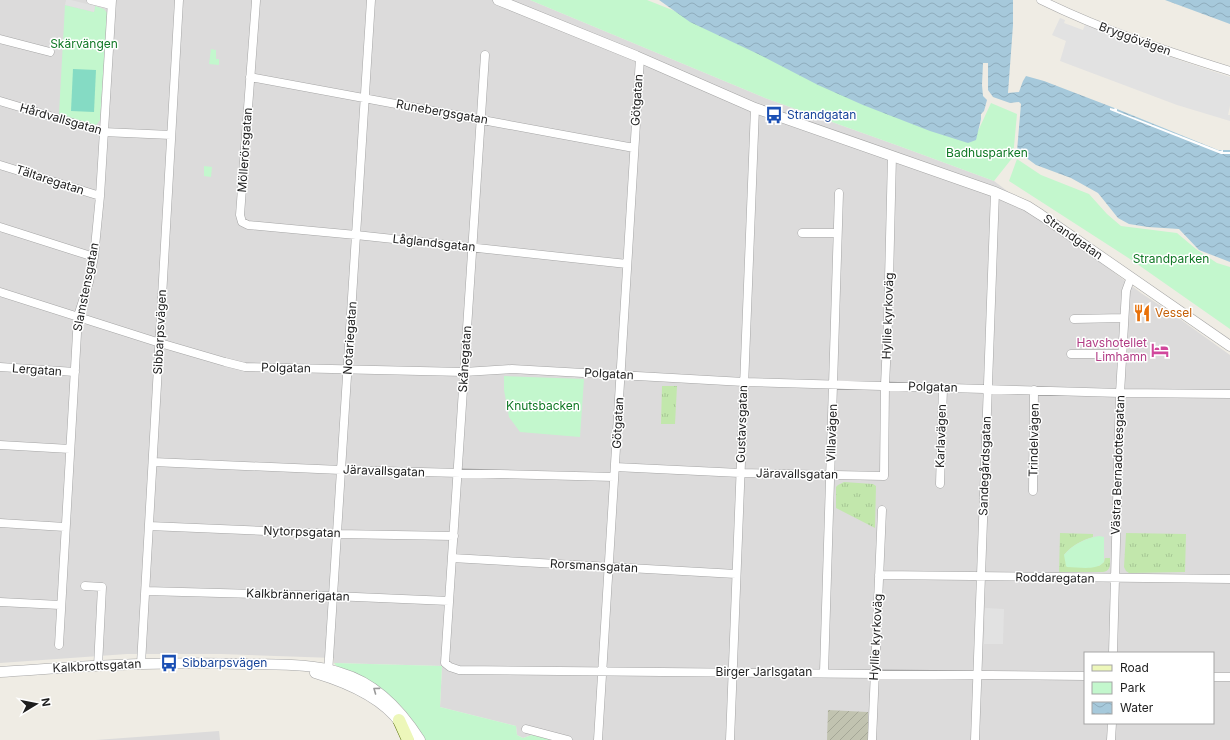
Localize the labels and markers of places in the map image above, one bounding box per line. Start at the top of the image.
bus stop icon: Strandgatan [764,105,784,125]
place label: Strandgatan [787,107,856,122]
restaurant icon: Vessel [1132,303,1152,323]
place label: Vessel [1155,305,1192,320]
place label: Havshotellet Limhamn [1077,335,1147,364]
hotel icon: Havshotellet Limhamn [1150,340,1170,360]
bus stop icon: Sibbarpsvägen [159,653,179,673]
place label: Sibbarpsvägen [182,655,267,670]

